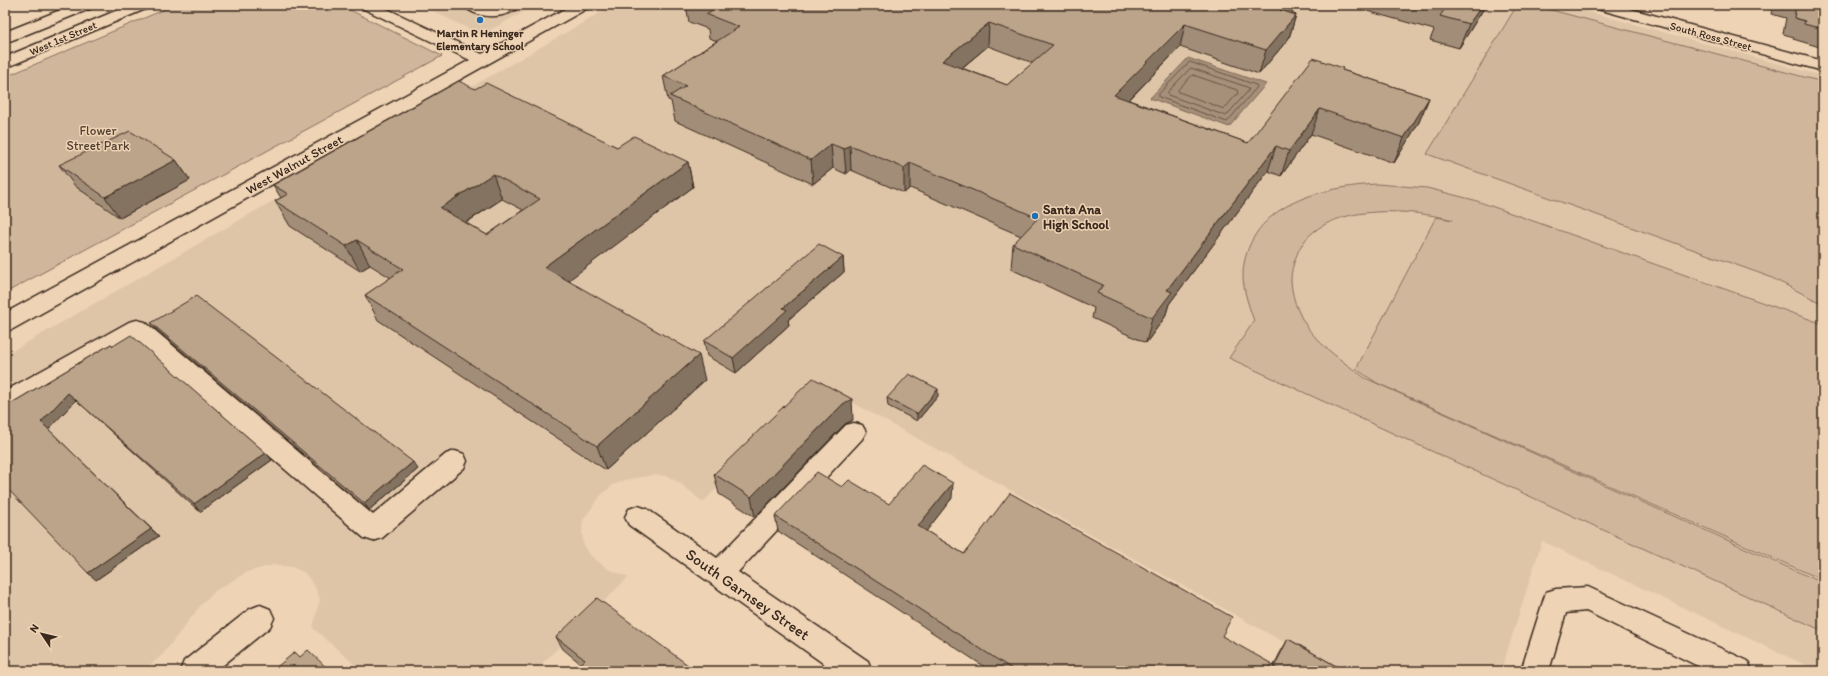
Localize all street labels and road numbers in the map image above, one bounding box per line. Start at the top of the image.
street label: West 1st Street [28,18,99,58]
street label: South Ross Street [1669,19,1753,54]
street label: West Walnut Street [243,131,345,197]
street label: South Garnsey Street [682,545,813,644]

